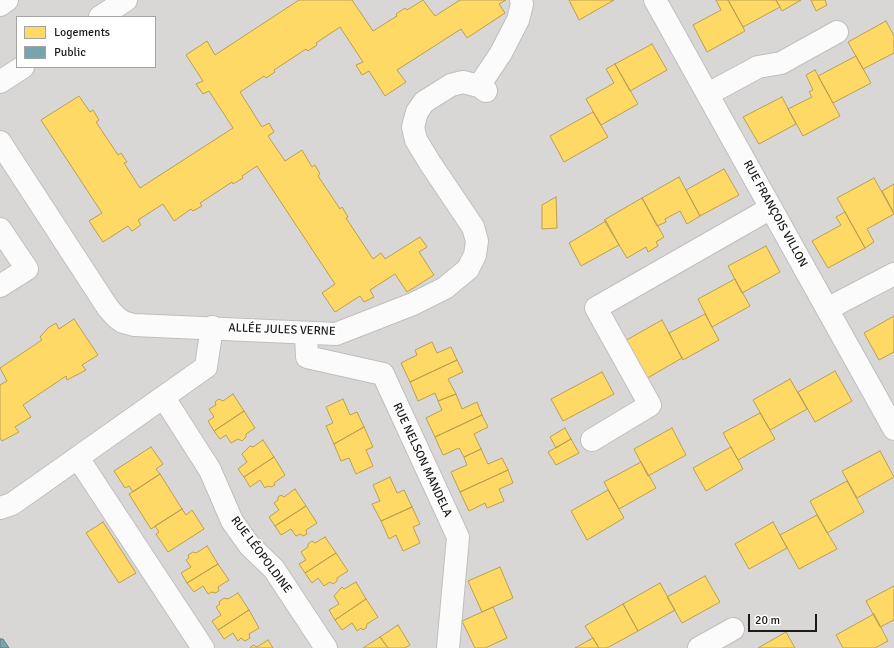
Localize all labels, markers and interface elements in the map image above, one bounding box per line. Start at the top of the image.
legend [16,16,156,68]
text: Logements [54,25,110,40]
text: Public [54,45,86,60]
street label: RUE FRANÇOIS VILLON [740,158,810,270]
street label: ALLÉE JULES VERNE [228,321,336,339]
street label: RUE NELSON MANDELA [389,401,455,519]
street label: RUE LÉOPOLDINE [227,514,295,596]
scale bar [750,606,819,632]
text: 20 m [755,613,780,628]

